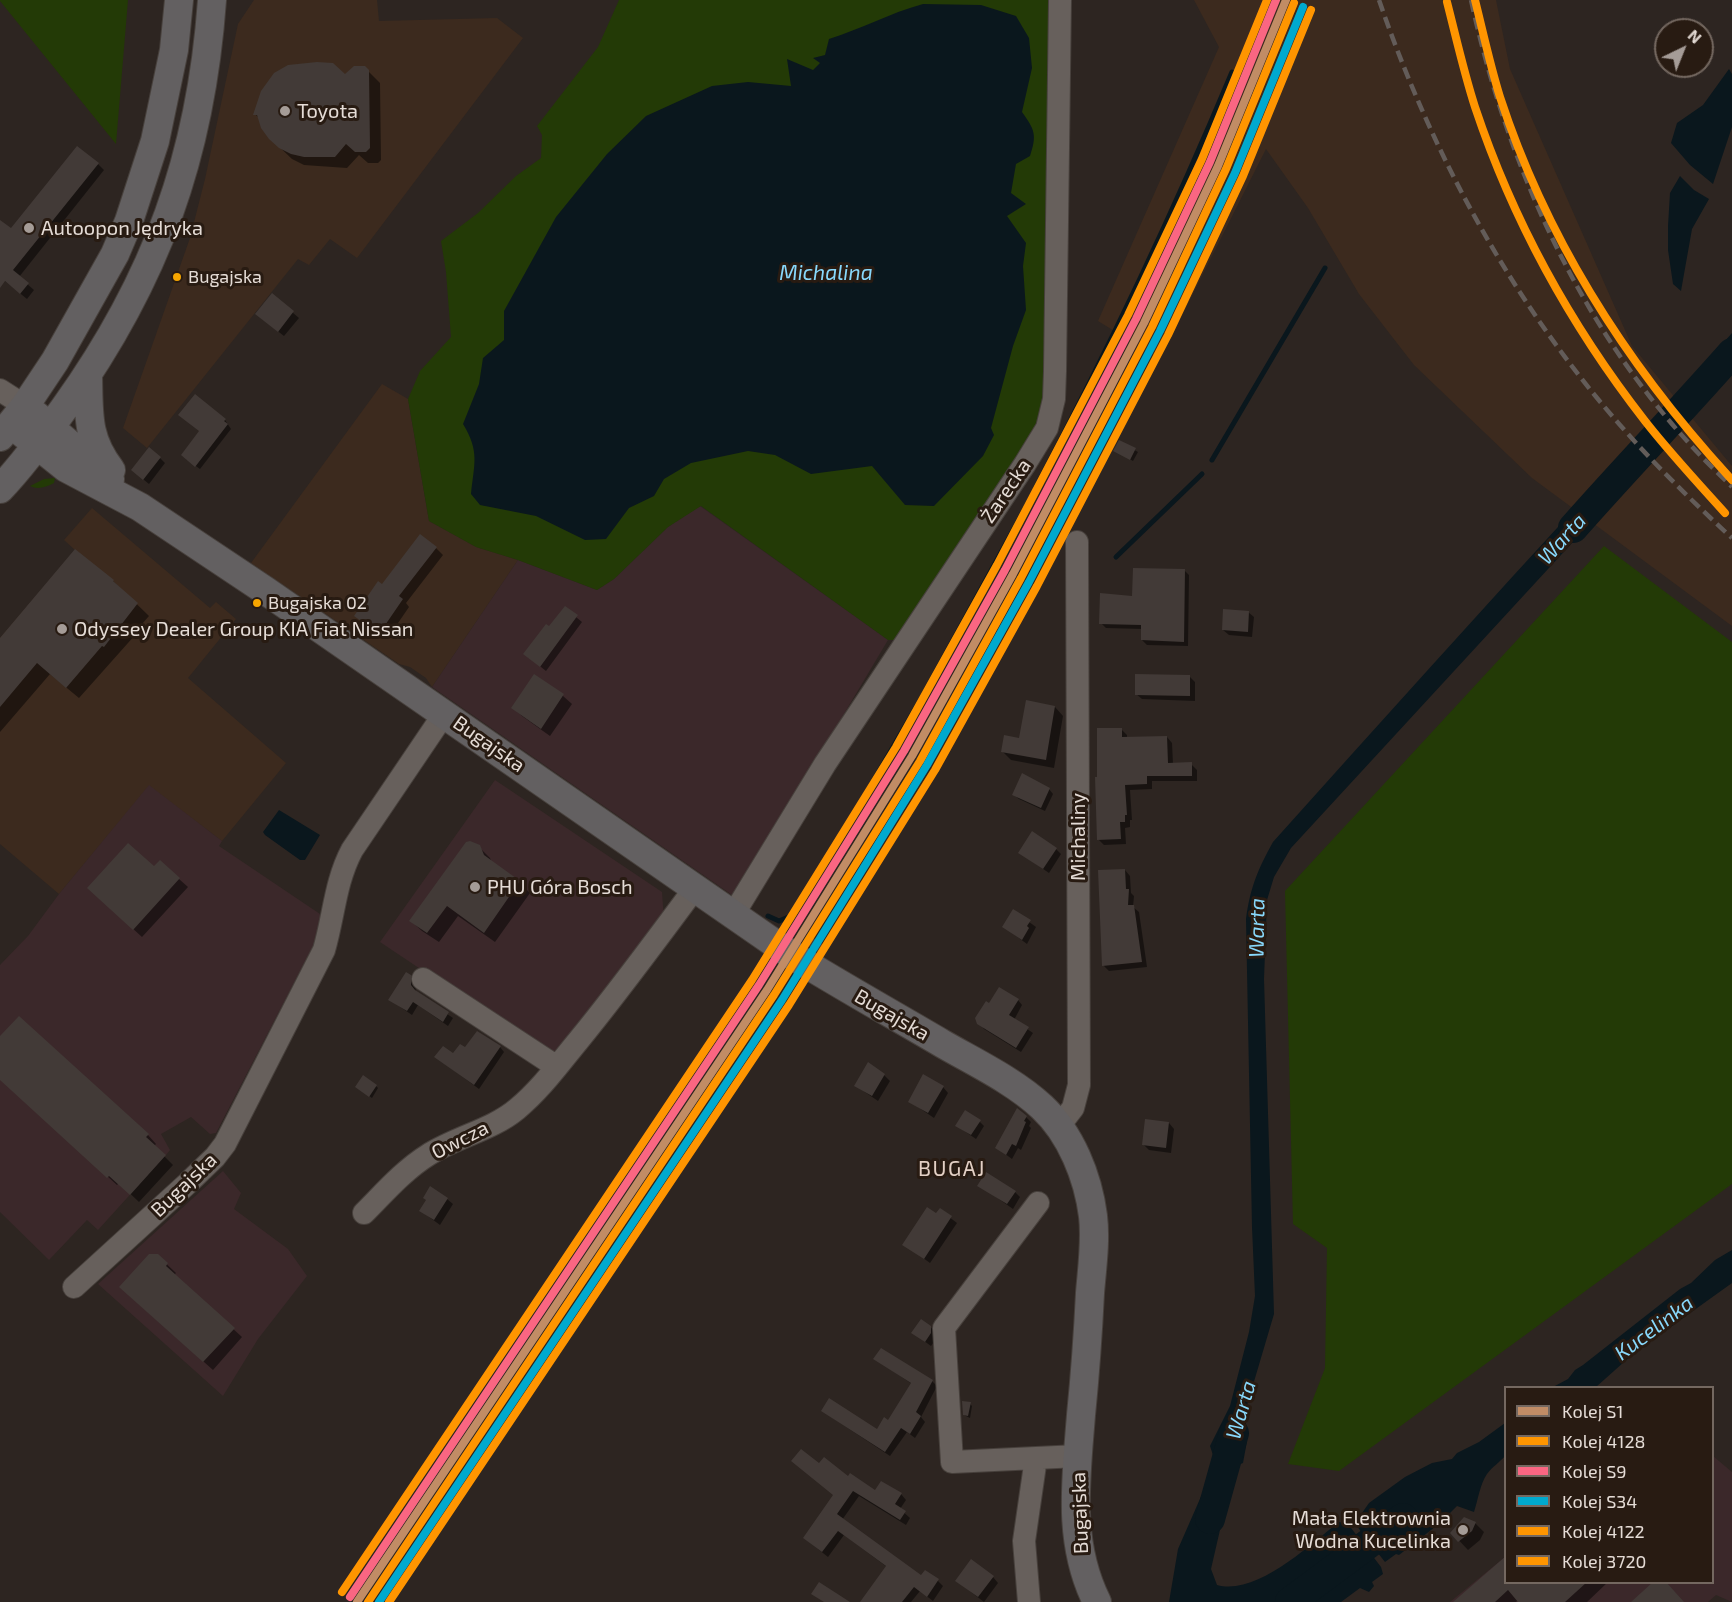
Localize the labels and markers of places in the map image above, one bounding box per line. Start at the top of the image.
place label: Toyota [297,99,358,123]
marker: Toyota [278,104,292,118]
place label: Autoopon Jędryka [41,216,203,240]
marker: Autoopon Jędryka [22,221,36,235]
place label: Bugajska [188,266,262,288]
marker: Bugajska [171,271,183,283]
place label: Bugajska 02 [268,592,367,614]
marker: Bugajska 02 [251,597,263,609]
place label: Odyssey Dealer Group KIA Fiat Nissan [74,617,413,641]
marker: Odyssey Dealer Group KIA Fiat Nissan [55,622,69,636]
place label: PHU Góra Bosch [487,875,633,899]
marker: PHU Góra Bosch [468,880,482,894]
place label: Mała Elektrownia Wodna Kucelinka [1292,1506,1451,1553]
marker: Mała Elektrownia Wodna Kucelinka [1456,1523,1470,1537]

